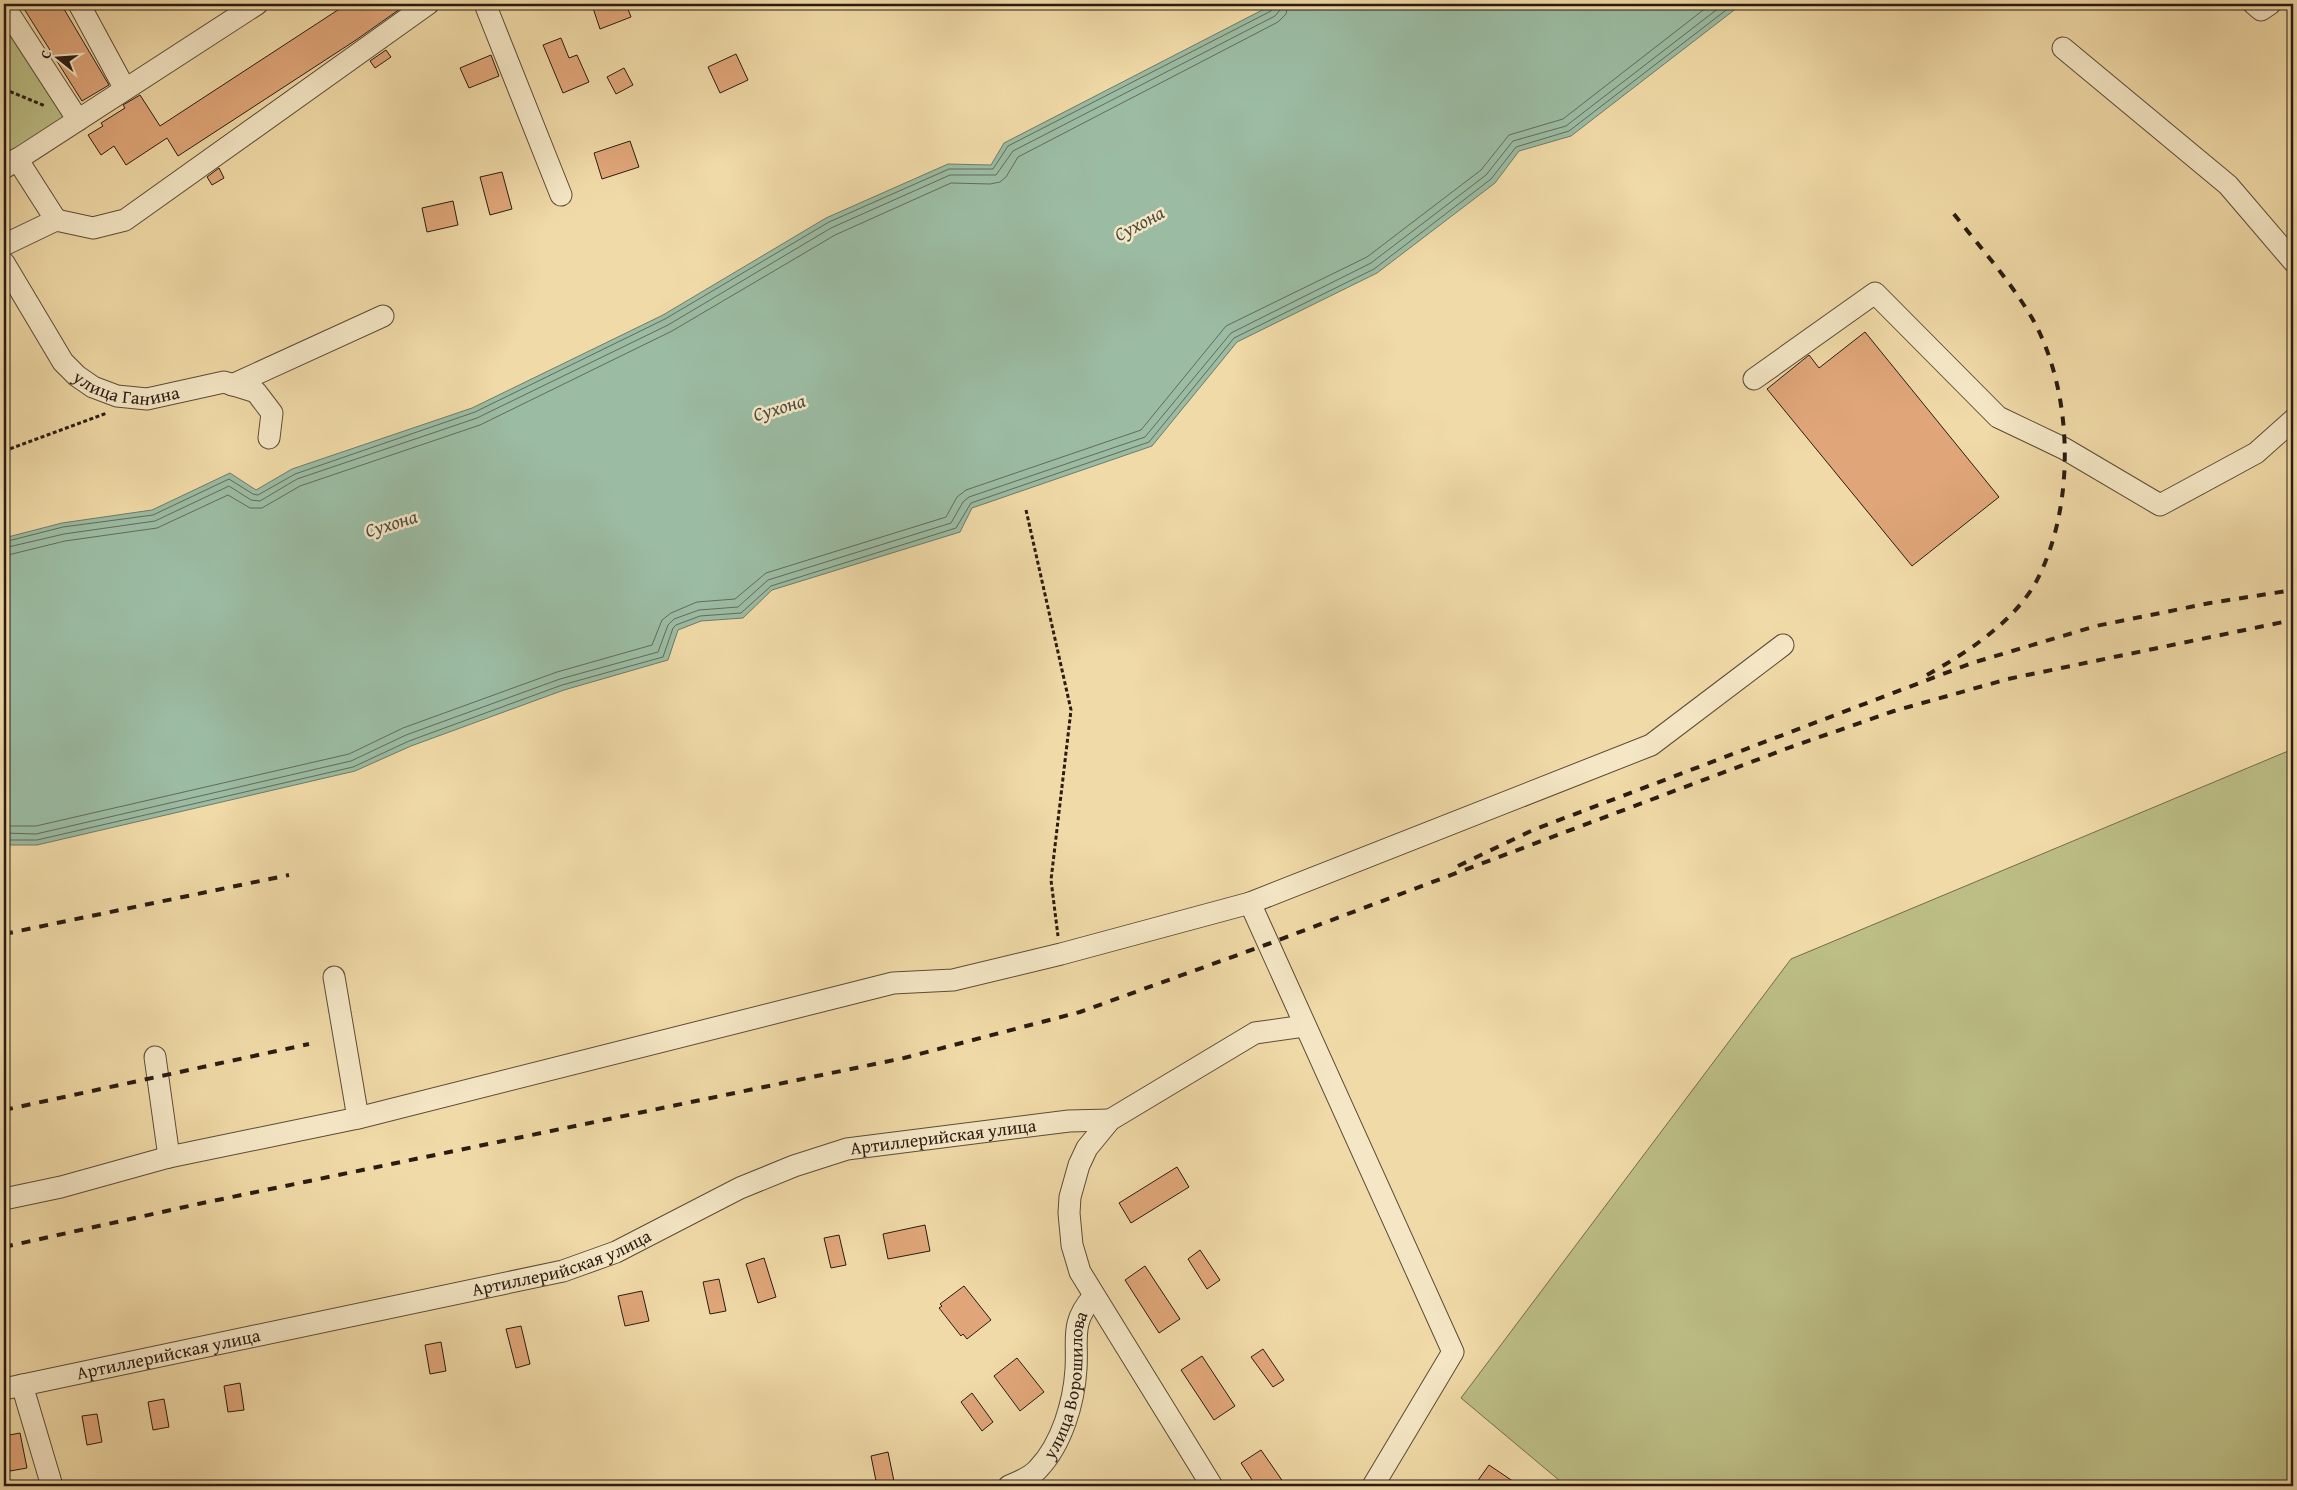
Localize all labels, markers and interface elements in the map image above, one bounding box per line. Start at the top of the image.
north arrow [32,32,82,82]
text: С [35,47,56,61]
water label: Сухона [1109,198,1169,248]
street label: улица Ганина [67,363,182,412]
water label: Сухона [749,386,809,428]
water label: Сухона [361,502,421,544]
street label: Артиллерийская улица [848,1111,1038,1161]
street label: Артиллерийская улица [469,1222,656,1303]
street label: улица Ворошилова [1035,1306,1094,1465]
street label: Артиллерийская улица [74,1321,263,1386]

